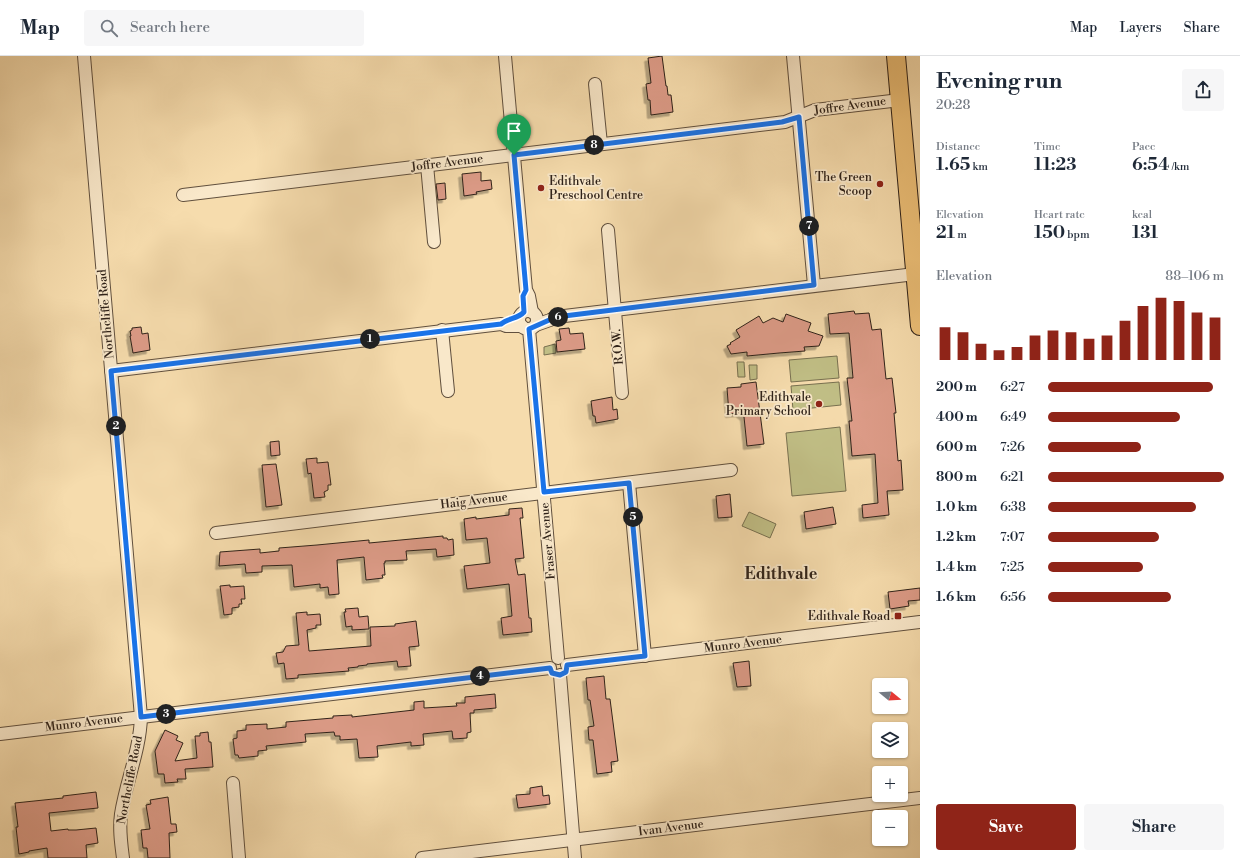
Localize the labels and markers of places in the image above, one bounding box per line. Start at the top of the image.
pin [497,114,531,155]
pin: 8 [584,135,604,155]
place label: The Green Scoop [815,170,872,199]
place label: Edithvale Preschool Centre [549,174,643,203]
marker: The Green Scoop [875,179,885,189]
marker: Edithvale Preschool Centre [536,183,546,193]
pin: 7 [799,216,819,236]
pin: 6 [548,307,568,327]
pin: 1 [360,329,380,349]
place label: Edithvale Primary School [726,390,811,419]
marker: Edithvale Primary School [814,399,824,409]
pin: 2 [106,416,126,436]
pin: 5 [623,507,643,527]
place label: Edithvale Road [808,609,890,624]
marker: Edithvale Road [893,611,903,621]
pin: 4 [470,666,490,686]
pin: 3 [156,704,176,724]

